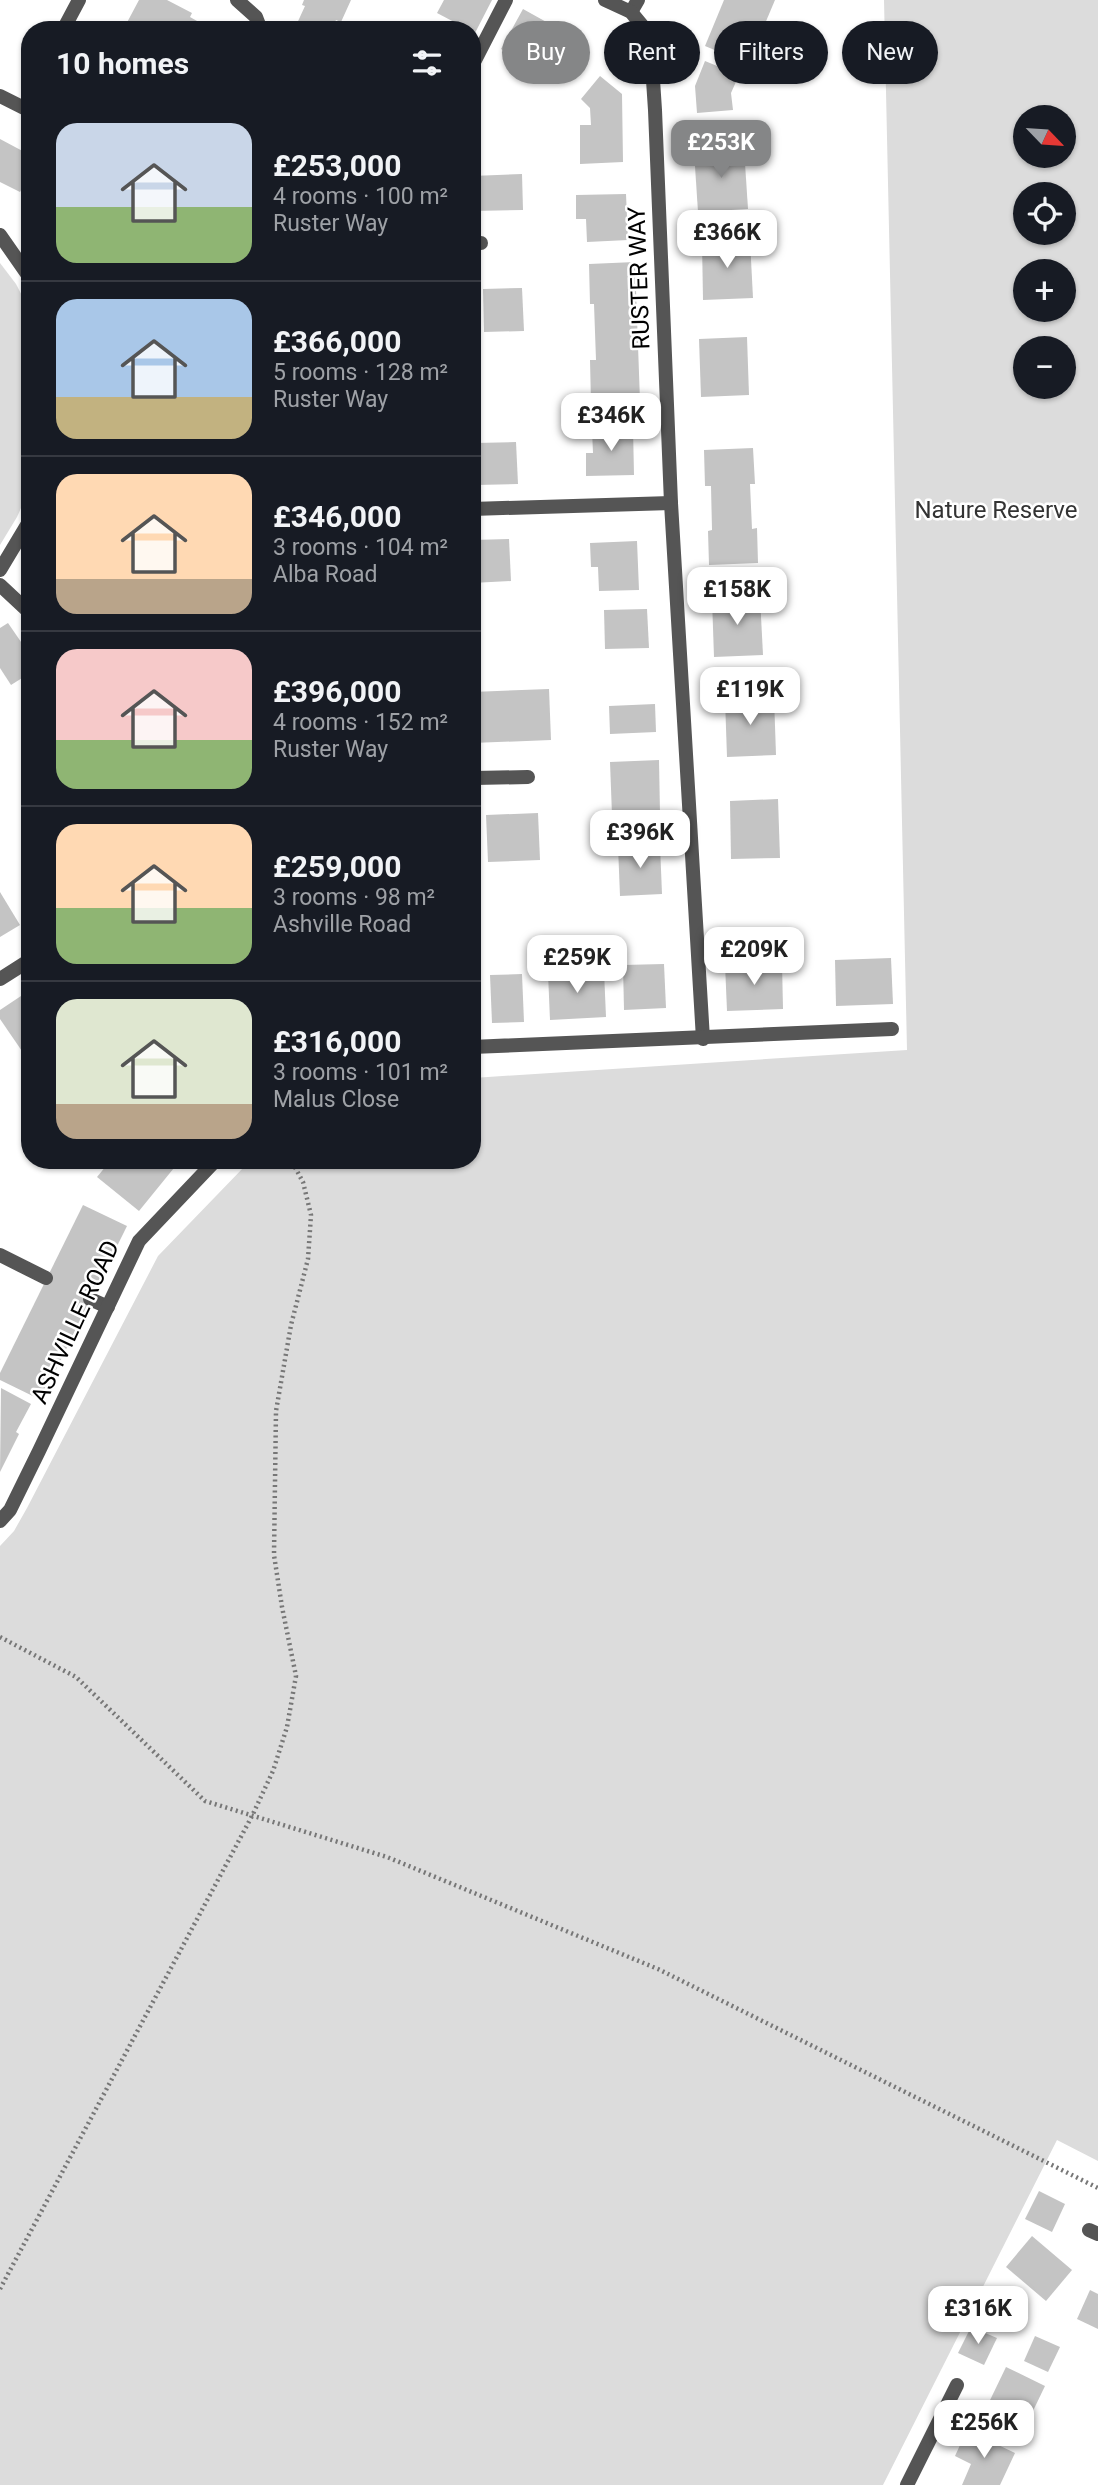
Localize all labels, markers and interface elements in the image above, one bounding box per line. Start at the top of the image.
chip: Buy [502,21,590,84]
chip: Rent [604,21,700,84]
chip: Filters [714,21,828,84]
chip: New [842,21,938,84]
icon: filters [408,44,446,82]
text: 10 homes [56,46,189,81]
north arrow [1013,105,1076,168]
map controls [1013,105,1076,399]
pin: £253K [672,120,770,180]
text: £253K [687,129,755,156]
text: £253,000 [273,148,401,183]
icon: home [112,151,196,235]
button: locate [1013,182,1076,245]
text: 4 rooms · 100 m² [273,183,448,210]
street label: RUSTER WAY [622,205,655,350]
text: Ruster Way [273,210,388,237]
pin: £366K [678,210,776,270]
text: £366K [693,219,761,246]
button: + [1013,259,1076,322]
text: £366,000 [273,324,401,359]
icon: home [112,327,196,411]
button: − [1013,336,1076,399]
text: 5 rooms · 128 m² [273,359,448,386]
text: Ruster Way [273,386,388,413]
pin: £346K [562,393,660,453]
text: £346K [577,402,645,429]
park label: Nature Reserve [914,496,1078,524]
text: £346,000 [273,499,401,534]
icon: home [112,502,196,586]
text: 3 rooms · 104 m² [273,534,448,561]
text: Alba Road [273,561,378,588]
pin: £158K [688,568,786,627]
text: £158K [703,576,771,603]
pin: £119K [701,668,799,727]
text: £396,000 [273,674,401,709]
text: £119K [716,676,784,703]
icon: home [112,677,196,761]
text: 4 rooms · 152 m² [273,709,448,736]
text: Ruster Way [273,736,388,763]
pin: £396K [591,810,689,870]
text: £396K [606,819,674,846]
text: £259,000 [273,849,401,884]
icon: home [112,852,196,936]
text: 3 rooms · 98 m² [273,884,435,911]
text: Ashville Road [273,911,411,938]
pin: £209K [705,928,803,987]
pin: £259K [528,936,626,995]
text: £209K [720,936,788,963]
text: £259K [543,944,611,971]
text: £316,000 [273,1024,401,1059]
icon: home [112,1027,196,1111]
text: 3 rooms · 101 m² [273,1059,448,1086]
text: Malus Close [273,1086,399,1113]
street label: ASHVILLE ROAD [25,1236,125,1408]
pin: £316K [929,2286,1027,2346]
text: £316K [944,2295,1012,2322]
pin: £256K [935,2400,1033,2460]
text: £256K [950,2409,1018,2436]

